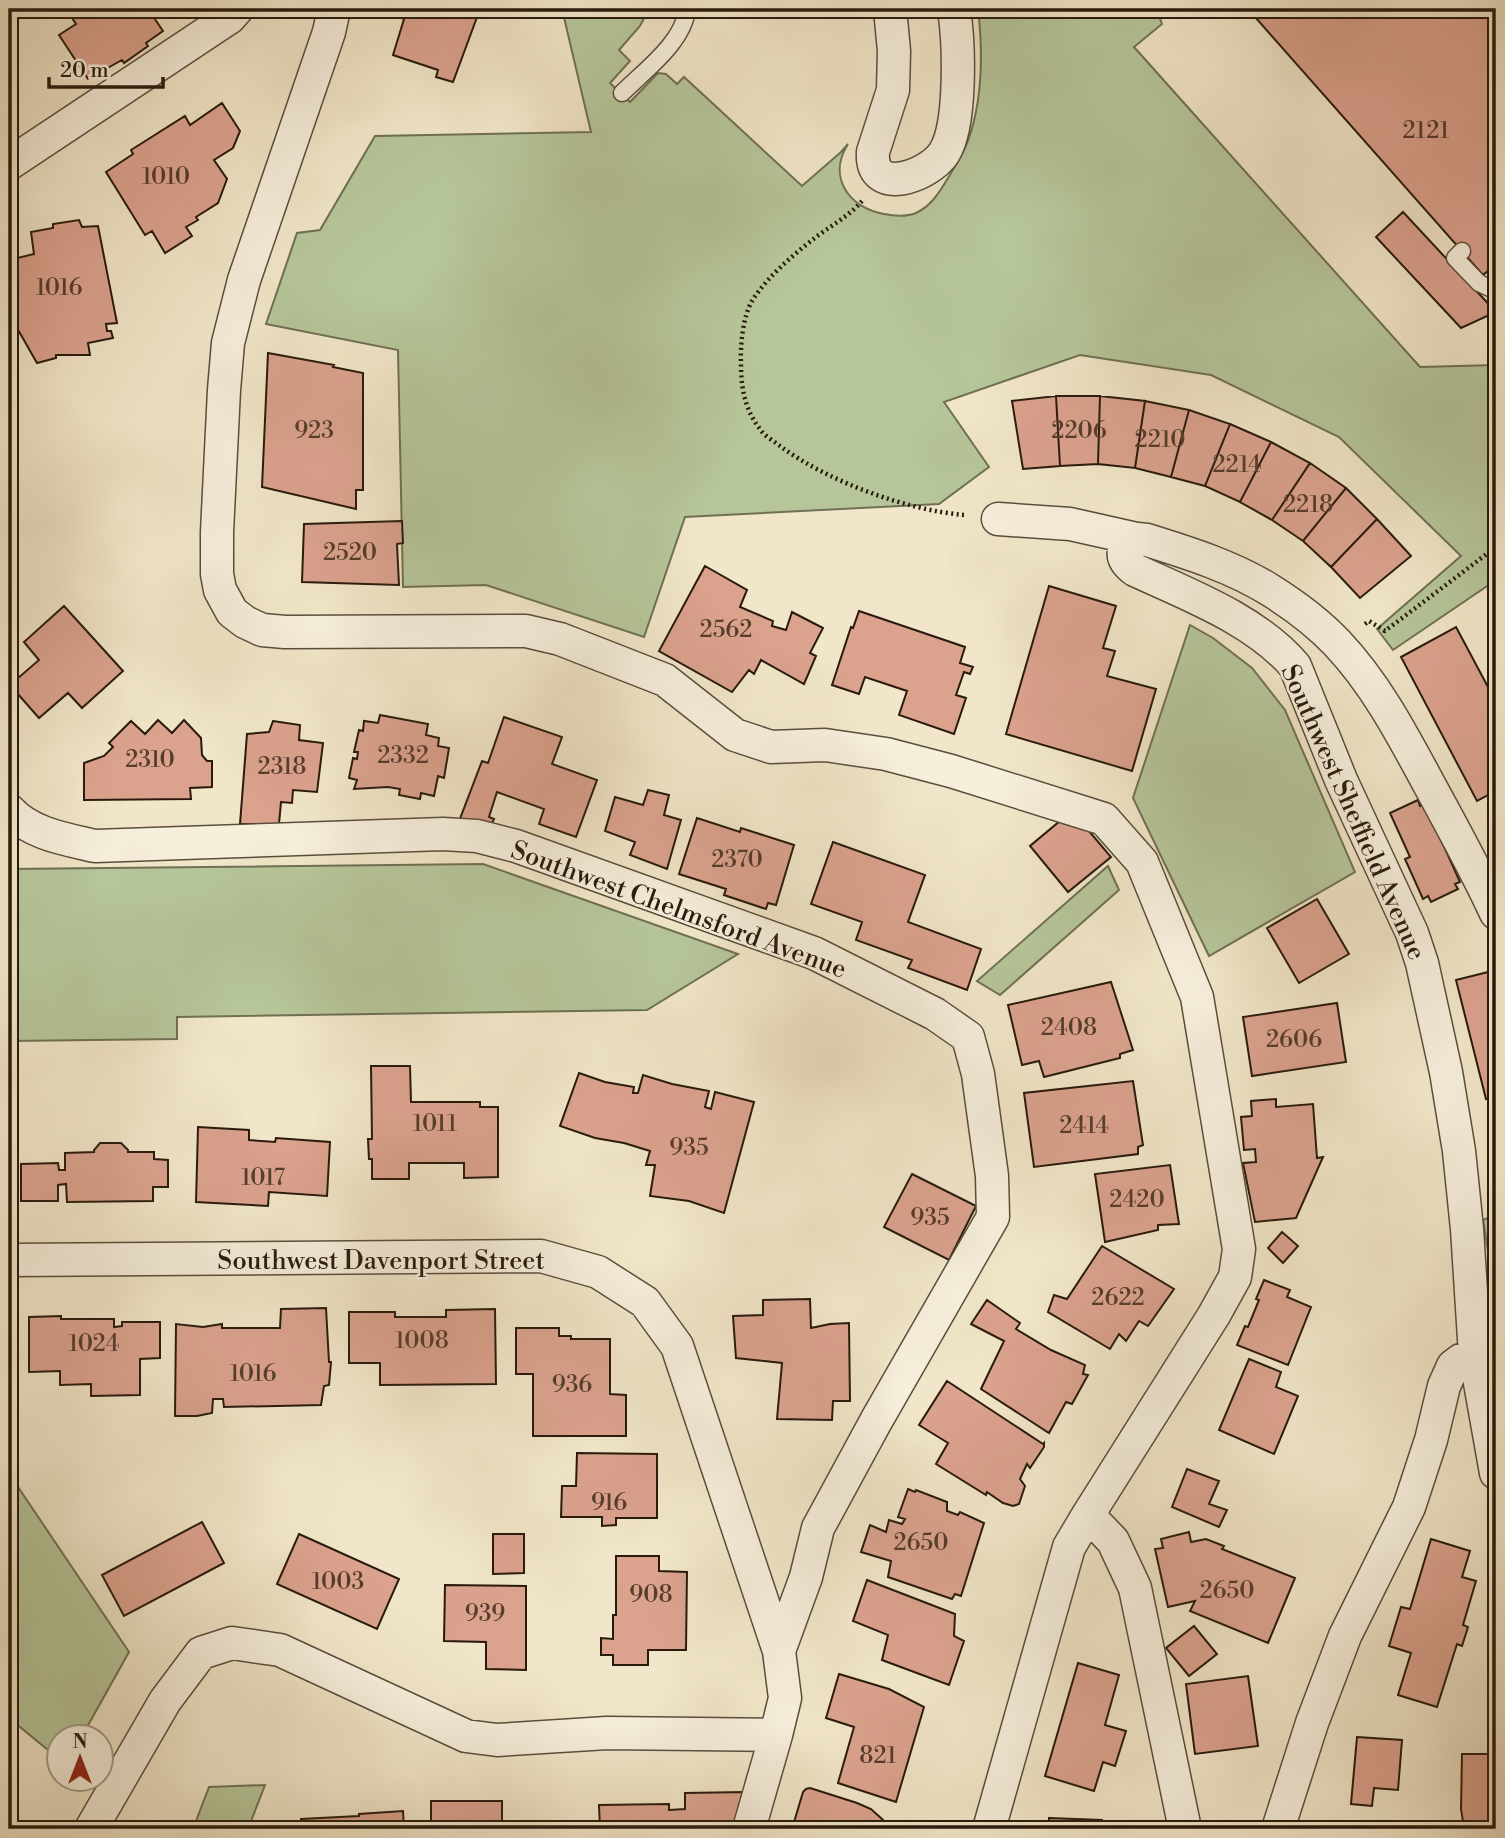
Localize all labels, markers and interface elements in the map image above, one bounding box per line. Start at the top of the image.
scale bar [49,46,163,90]
text: 20 m [60,58,109,84]
house number: 2121 [1402,117,1450,145]
house number: 1010 [142,163,190,191]
house number: 1016 [36,274,82,302]
house number: 923 [294,417,334,445]
house number: 2206 [1051,417,1107,445]
house number: 2210 [1135,426,1185,454]
house number: 2214 [1212,451,1262,479]
house number: 2218 [1283,491,1333,519]
house number: 2520 [323,539,377,567]
house number: 2562 [700,616,752,644]
street label: Southwest Sheffield Avenue [1273,660,1433,965]
house number: 2332 [377,742,429,770]
house number: 2310 [125,746,175,774]
house number: 2318 [258,753,306,781]
street label: Southwest Chelmsford Avenue [506,834,851,986]
house number: 2370 [711,846,763,874]
house number: 2408 [1041,1014,1097,1042]
house number: 2606 [1266,1026,1322,1054]
house number: 1011 [413,1110,457,1138]
house number: 2414 [1059,1112,1109,1140]
house number: 935 [669,1134,709,1162]
house number: 1017 [241,1164,285,1192]
house number: 2420 [1109,1186,1165,1214]
house number: 935 [910,1204,950,1232]
street label: Southwest Davenport Street [217,1245,545,1277]
house number: 2622 [1091,1284,1145,1312]
house number: 1008 [395,1327,449,1355]
house number: 1024 [68,1330,120,1358]
house number: 1016 [230,1360,276,1388]
house number: 936 [552,1371,592,1399]
house number: 916 [591,1489,627,1517]
house number: 2650 [894,1529,948,1557]
house number: 1003 [312,1568,364,1596]
house number: 2650 [1200,1577,1254,1605]
house number: 908 [629,1581,673,1609]
house number: 939 [465,1600,505,1628]
north arrow [46,1722,116,1792]
text: N [72,1730,88,1754]
house number: 821 [859,1742,897,1770]

